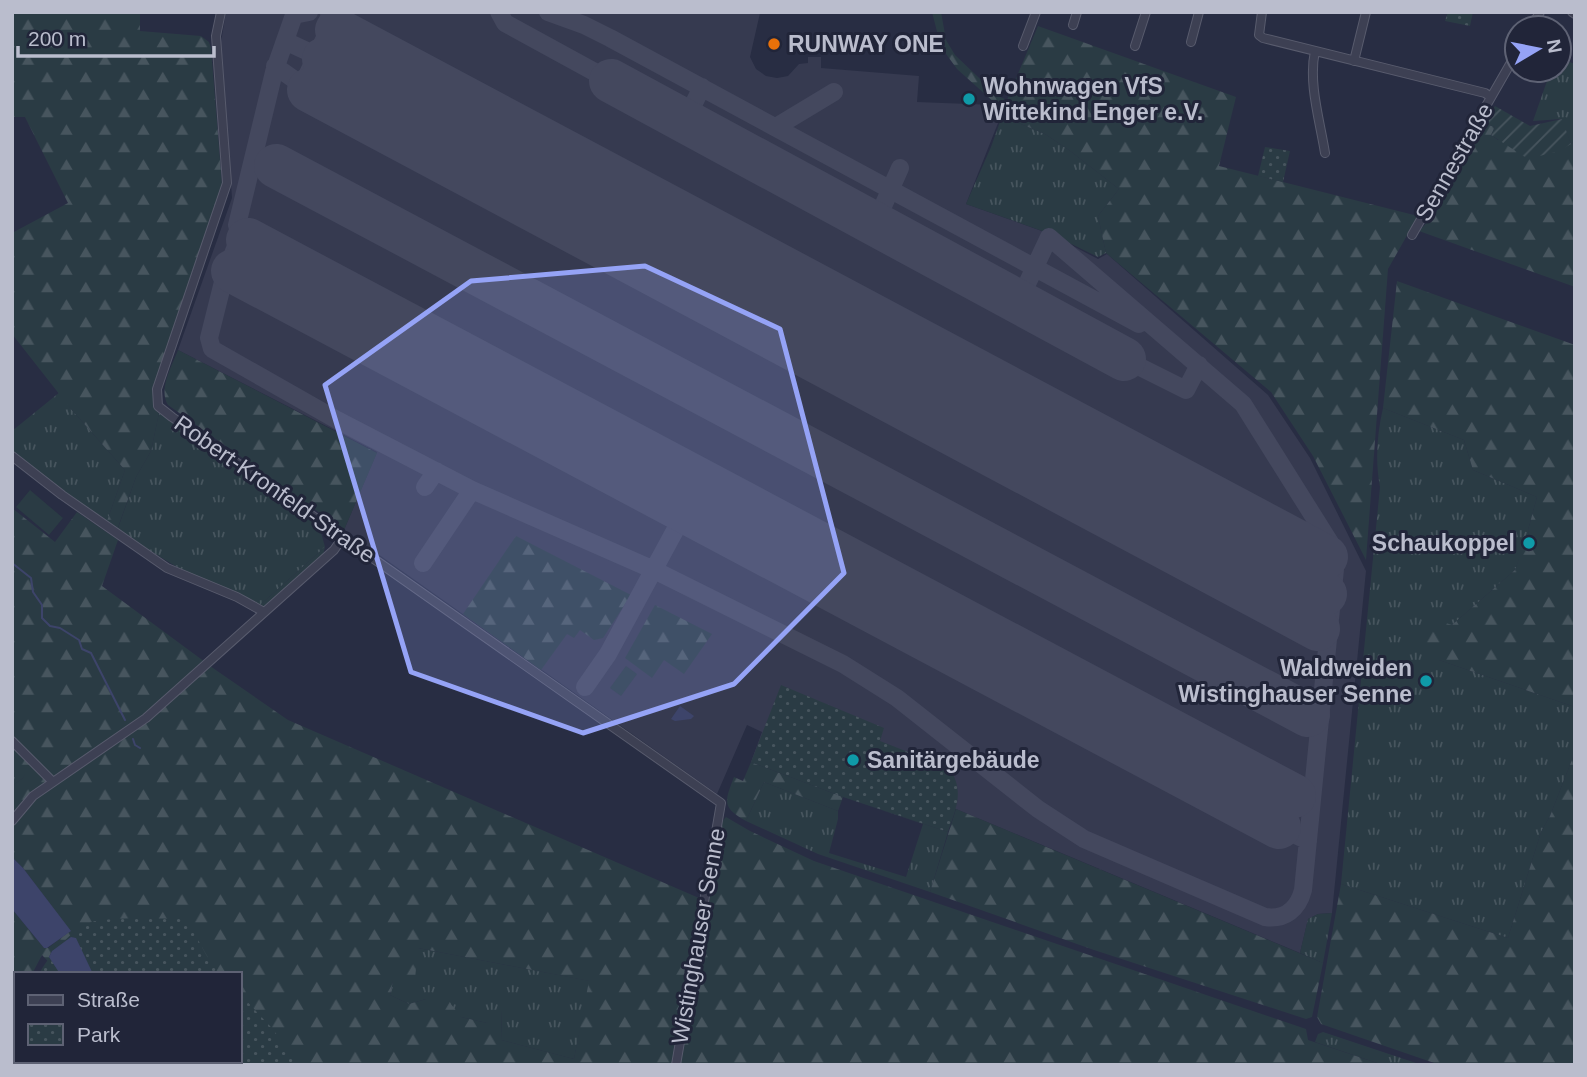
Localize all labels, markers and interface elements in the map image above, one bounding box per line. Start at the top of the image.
scale bar [18,14,214,58]
north arrow [1503,14,1573,84]
text: 200 m [28,27,86,50]
place label: RUNWAY ONE [788,31,944,57]
marker: RUNWAY ONE [766,36,782,52]
text: N [1543,38,1566,55]
place label: Wohnwagen VfS Wittekind Enger e.V. [983,73,1203,125]
marker: Wohnwagen VfS Wittekind Enger e.V. [961,91,977,107]
street label: Sennestraße [1410,98,1498,226]
street label: Robert-Kronfeld-Straße [170,410,380,568]
place label: Schaukoppel [1372,530,1515,556]
marker: Schaukoppel [1521,535,1537,551]
place label: Waldweiden Wistinghauser Senne [1178,655,1412,707]
marker: Waldweiden Wistinghauser Senne [1418,673,1434,689]
place label: Sanitärgebäude [867,747,1040,773]
marker: Sanitärgebäude [845,752,861,768]
street label: Wistinghauser Senne [666,826,730,1046]
legend [14,972,242,1063]
text: Straße [77,988,140,1011]
text: Park [77,1023,121,1046]

